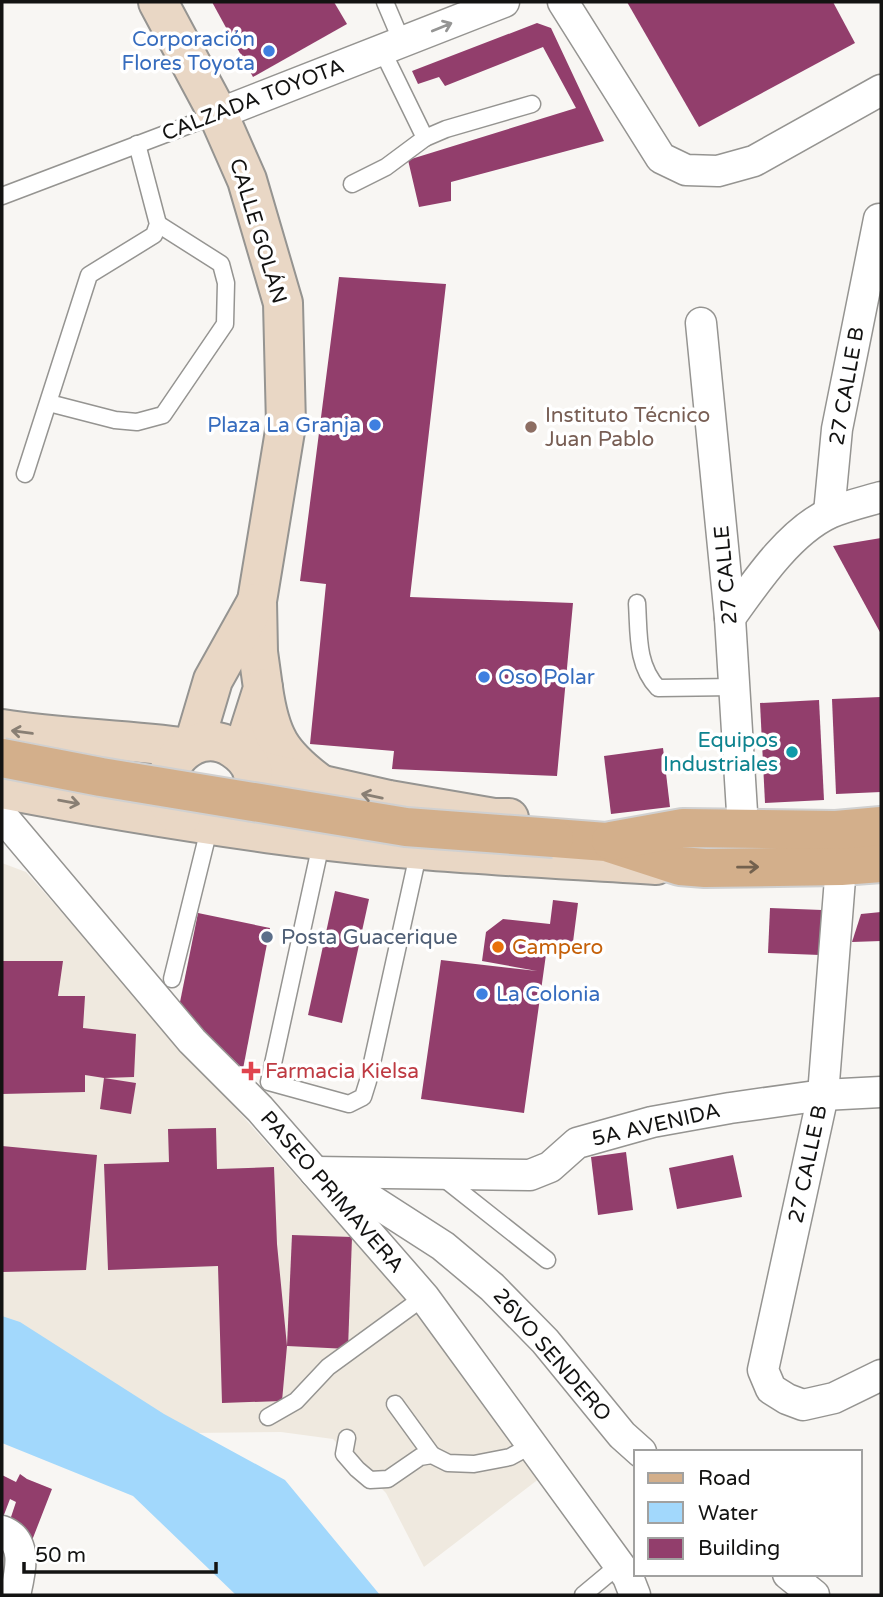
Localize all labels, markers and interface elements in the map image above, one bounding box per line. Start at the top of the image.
one-way arrow [430,19,452,32]
place label: Corporación Flores Toyota [122,27,255,76]
marker: Corporación Flores Toyota [261,43,277,59]
street label: CALZADA TOYOTA [158,54,348,146]
street label: CALLE GOLÁN [224,155,292,307]
street label: 27 CALLE B [824,325,870,447]
place label: Instituto Técnico Juan Pablo [545,403,710,452]
place label: Plaza La Granja [207,413,361,438]
marker: Plaza La Granja [367,417,383,433]
marker: Instituto Técnico Juan Pablo [523,419,539,435]
street label: 27 CALLE [709,524,743,626]
place label: Oso Polar [498,665,595,690]
marker: Oso Polar [476,669,492,685]
one-way arrow [11,725,34,738]
place label: Equipos Industriales [663,728,778,777]
marker: Equipos Industriales [784,744,800,760]
one-way arrow [361,788,384,802]
one-way arrow [57,796,80,809]
one-way arrow [736,860,759,874]
place label: Posta Guacerique [281,925,458,950]
marker: Posta Guacerique [259,929,275,945]
place label: Campero [512,935,603,960]
marker: Campero [490,939,506,955]
place label: La Colonia [496,982,600,1007]
marker: La Colonia [474,986,490,1002]
place label: Farmacia Kielsa [265,1059,419,1084]
marker: Farmacia Kielsa [243,1063,259,1079]
street label: 5A AVENIDA [589,1098,723,1152]
street label: 27 CALLE B [783,1103,833,1225]
street label: PASEO PRIMAVERA [255,1106,409,1278]
street label: 26VO SENDERO [488,1284,616,1426]
legend [634,1450,862,1576]
text: Road [698,1466,751,1491]
text: Water [698,1501,758,1526]
scale bar [24,1530,217,1574]
text: Building [698,1536,780,1561]
text: 50 m [35,1543,86,1568]

